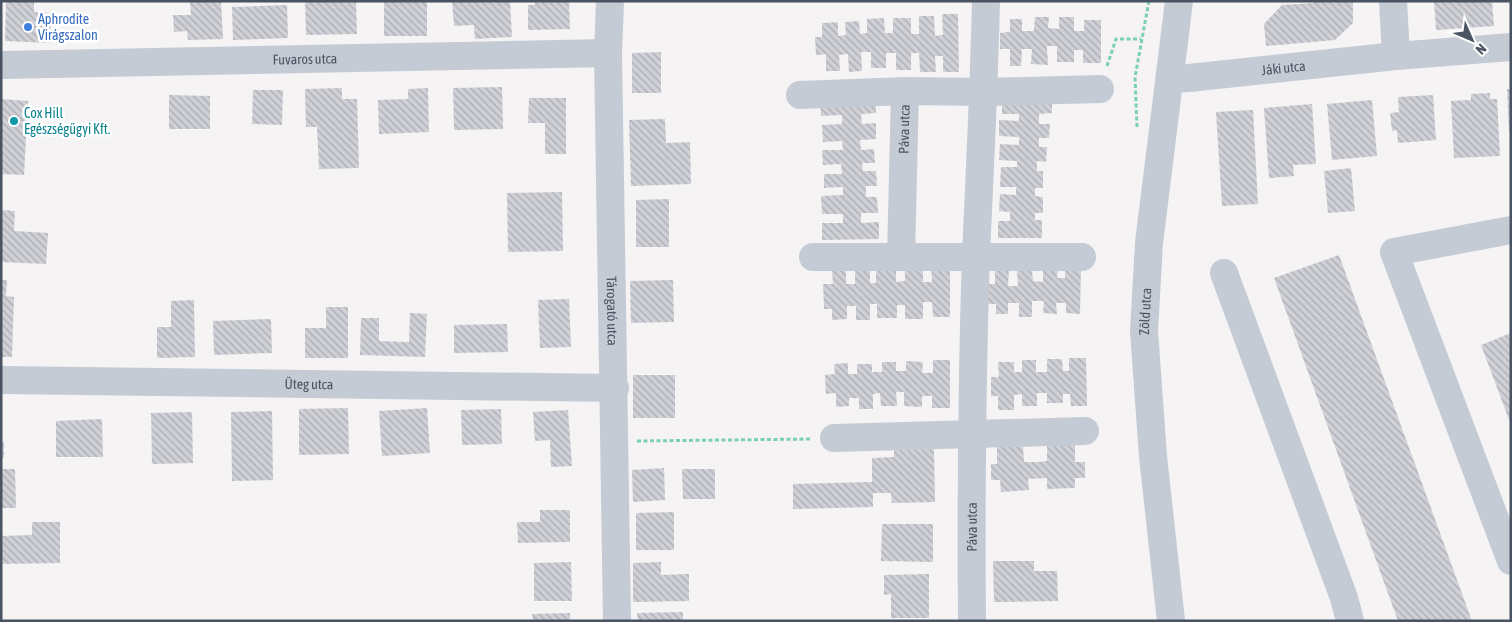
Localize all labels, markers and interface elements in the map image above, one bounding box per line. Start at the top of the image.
place label: Aphrodite Virágszalon [38,11,98,43]
north arrow [1447,15,1497,65]
marker: Aphrodite Virágszalon [22,21,34,33]
text: N [1473,41,1490,58]
street label: Fuvaros utca [273,50,337,68]
street label: Jáki utca [1261,58,1306,78]
street label: Páva utca [895,104,913,154]
place label: Cox Hill Egészségügyi Kft. [24,105,110,137]
marker: Cox Hill Egészségügyi Kft. [8,115,20,127]
street label: Tárogató utca [604,276,621,346]
street label: Zöld utca [1136,287,1154,336]
street label: Üteg utca [284,376,334,392]
street label: Páva utca [964,502,980,552]

